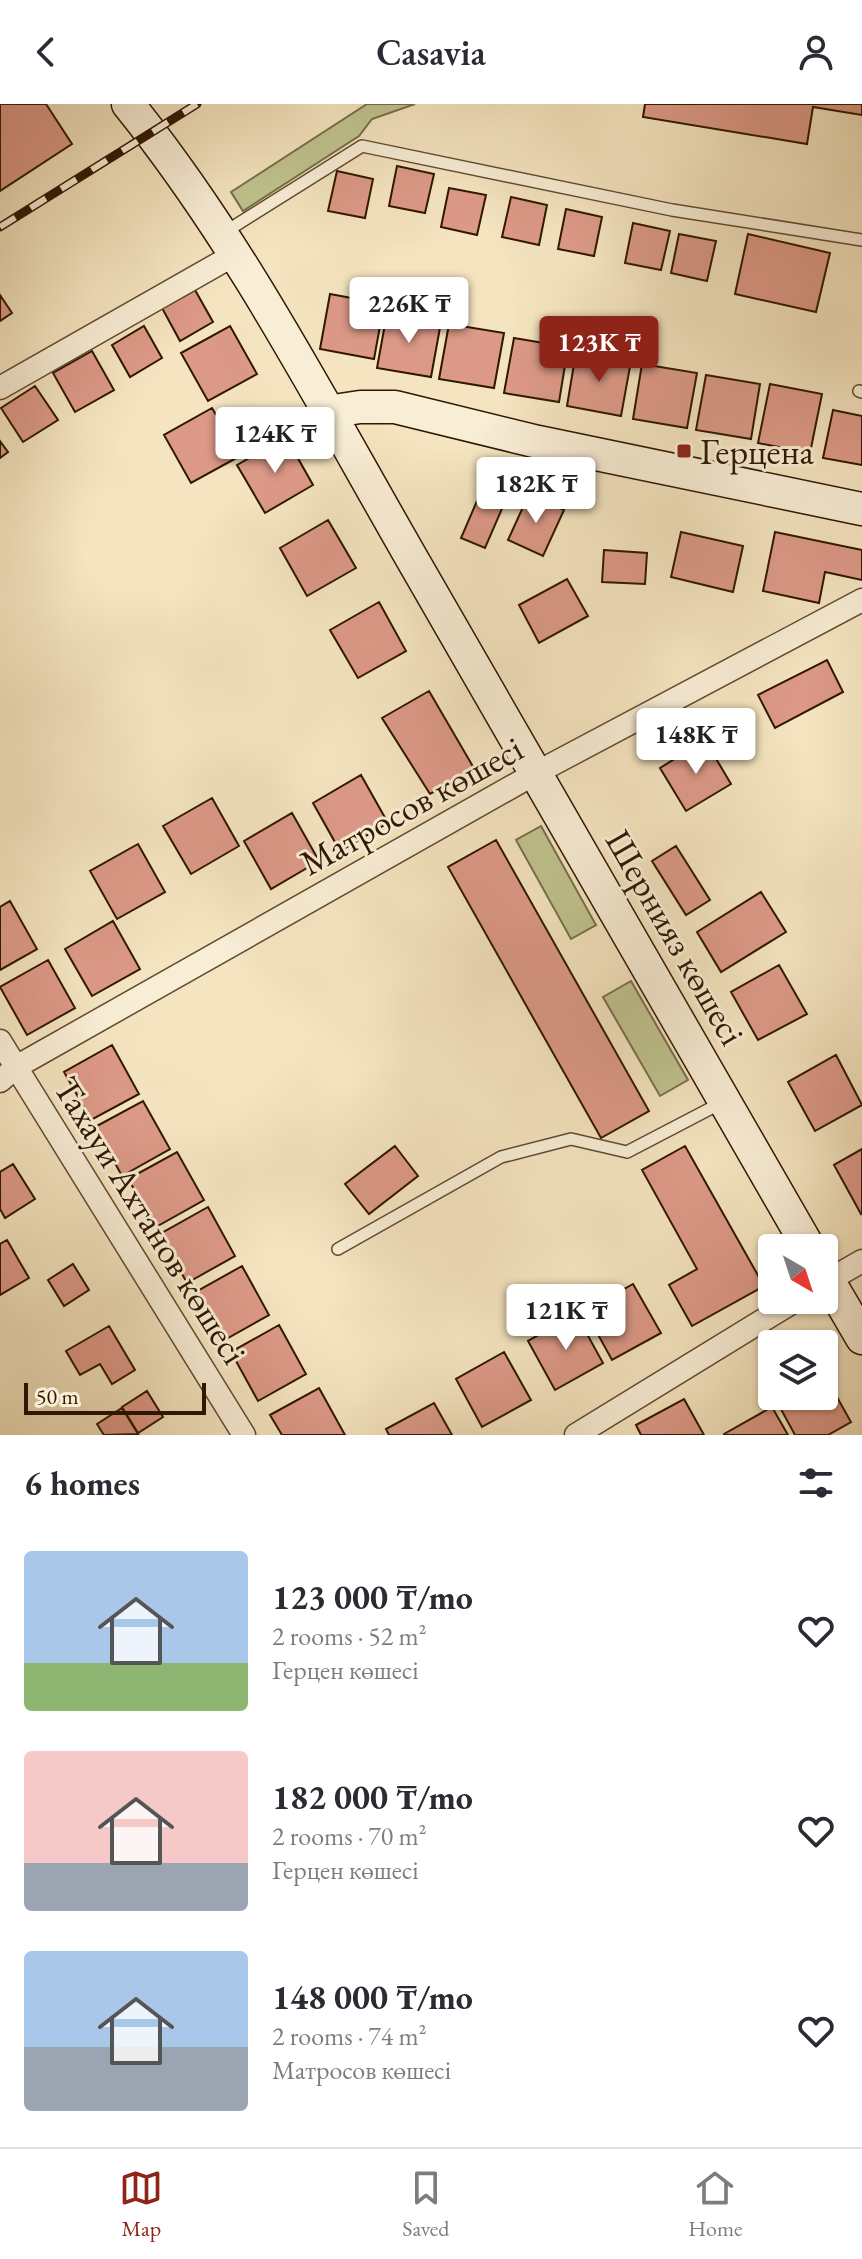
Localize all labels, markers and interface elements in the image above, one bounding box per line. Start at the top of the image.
text: Casavia [376,29,486,76]
icon: back [24,30,68,74]
icon: person [794,30,838,74]
pin: 226K ₸ [344,277,474,345]
text: 226K ₸ [367,286,451,320]
pin: 123K ₸ [534,316,664,384]
text: 123K ₸ [557,325,641,359]
pin: 124K ₸ [210,407,340,475]
text: 124K ₸ [233,416,317,450]
place label: Герцена [700,428,814,475]
marker: Герцена [675,442,693,460]
pin: 182K ₸ [471,457,601,525]
text: 182K ₸ [494,466,578,500]
pin: 148K ₸ [631,708,761,776]
text: 148K ₸ [654,717,738,751]
street label: Матросов көшесі [291,725,531,886]
street label: Шернияз көшесі [595,821,756,1054]
street label: Тахауи Ахтанов көшесі [43,1068,258,1373]
north arrow [758,1234,838,1314]
map controls [758,1234,838,1410]
pin: 121K ₸ [501,1284,631,1352]
text: 121K ₸ [524,1293,608,1327]
button: layers [758,1330,838,1410]
scale bar [24,1379,206,1415]
text: 50 m [36,1382,79,1411]
text: 6 homes [24,1461,140,1505]
icon: filters [794,1461,838,1505]
text: 123 000 ₸/mo [272,1575,473,1619]
icon: home [88,1583,184,1679]
icon: heart [794,1609,838,1653]
text: 2 rooms · 52 m² [272,1619,427,1653]
text: Герцен көшесі [272,1653,419,1687]
text: 182 000 ₸/mo [272,1775,473,1819]
icon: home [88,1783,184,1879]
icon: heart [794,1809,838,1853]
text: 2 rooms · 70 m² [272,1819,427,1853]
text: Герцен көшесі [272,1853,419,1887]
text: 148 000 ₸/mo [272,1975,473,2019]
icon: home [88,1983,184,2079]
icon: heart [794,2009,838,2053]
text: 2 rooms · 74 m² [272,2019,427,2053]
text: Матросов көшесі [272,2053,451,2087]
tab: Map [119,2166,163,2243]
tab: Saved [402,2166,449,2243]
tab: Home [688,2166,743,2243]

